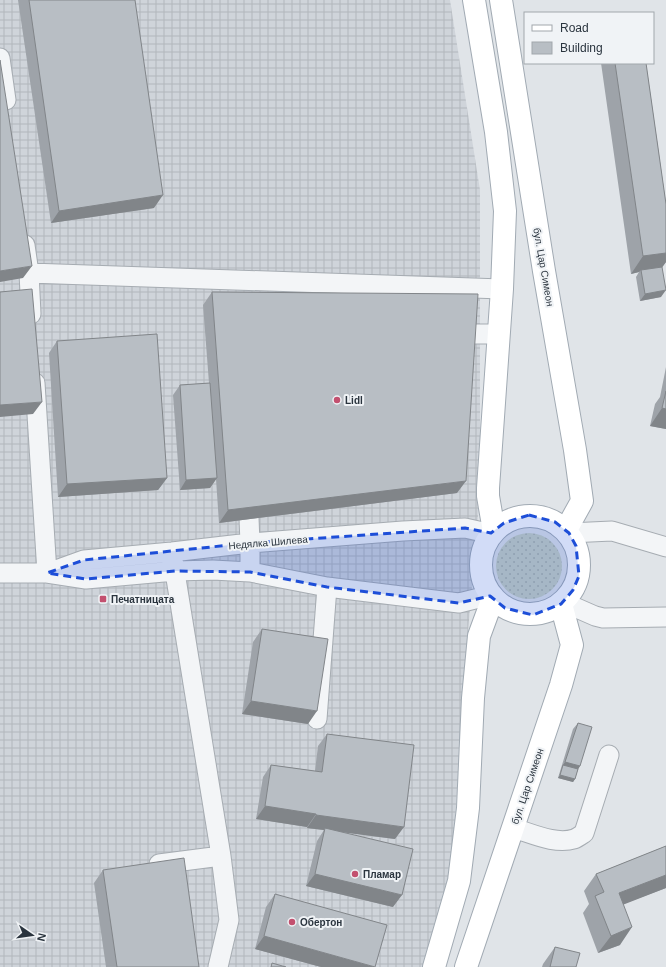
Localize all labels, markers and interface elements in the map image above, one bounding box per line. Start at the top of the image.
legend [524,12,654,64]
text: Road [560,21,589,35]
text: Building [560,41,603,55]
street label: бул. Цар Симеон [531,227,556,307]
marker: Lidl [332,395,342,405]
place label: Lidl [345,395,363,406]
street label: Недялка Шилева [228,534,309,551]
marker: Печатницата [98,594,108,604]
place label: Печатницата [111,594,175,605]
street label: бул. Цар Симеон [509,747,546,826]
marker: Пламар [350,869,360,879]
place label: Пламар [363,869,401,880]
north arrow [12,915,52,955]
marker: Обертон [287,917,297,927]
place label: Обертон [300,917,342,928]
text: N [35,932,48,943]

